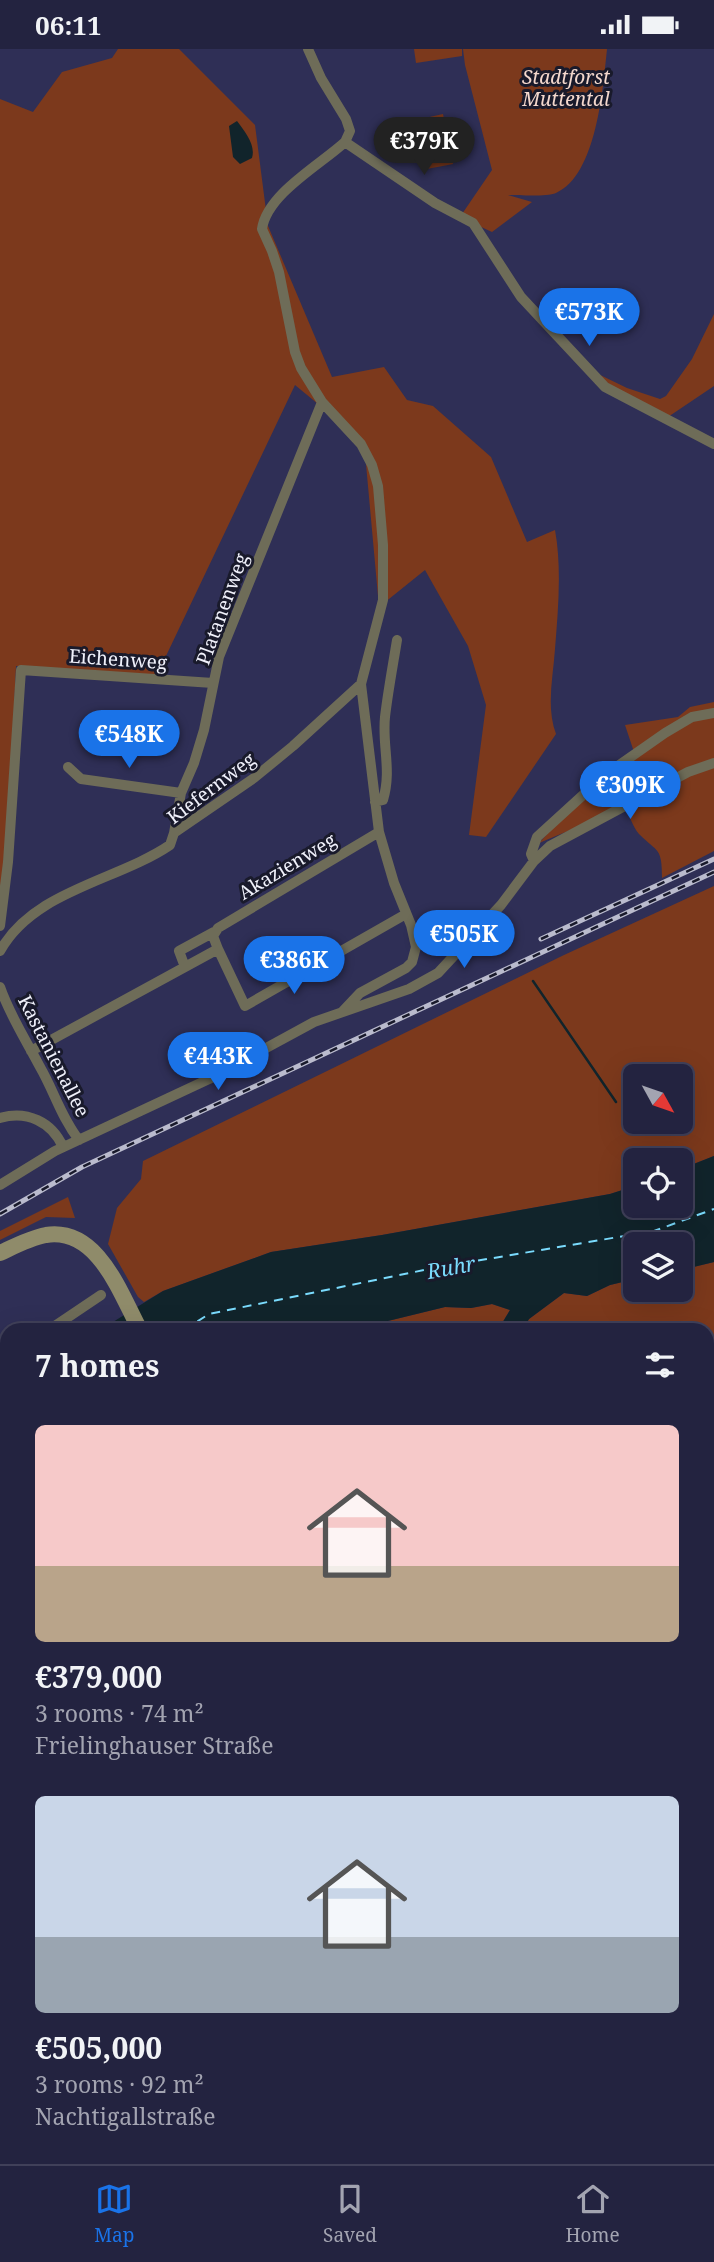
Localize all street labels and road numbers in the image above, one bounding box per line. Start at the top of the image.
street label: Platanenweg [190,550,254,668]
street label: Eichenweg [68,643,168,675]
street label: Kiefernweg [161,746,261,830]
street label: Akazienweg [233,826,341,906]
street label: Kastanienallee [12,991,96,1121]

